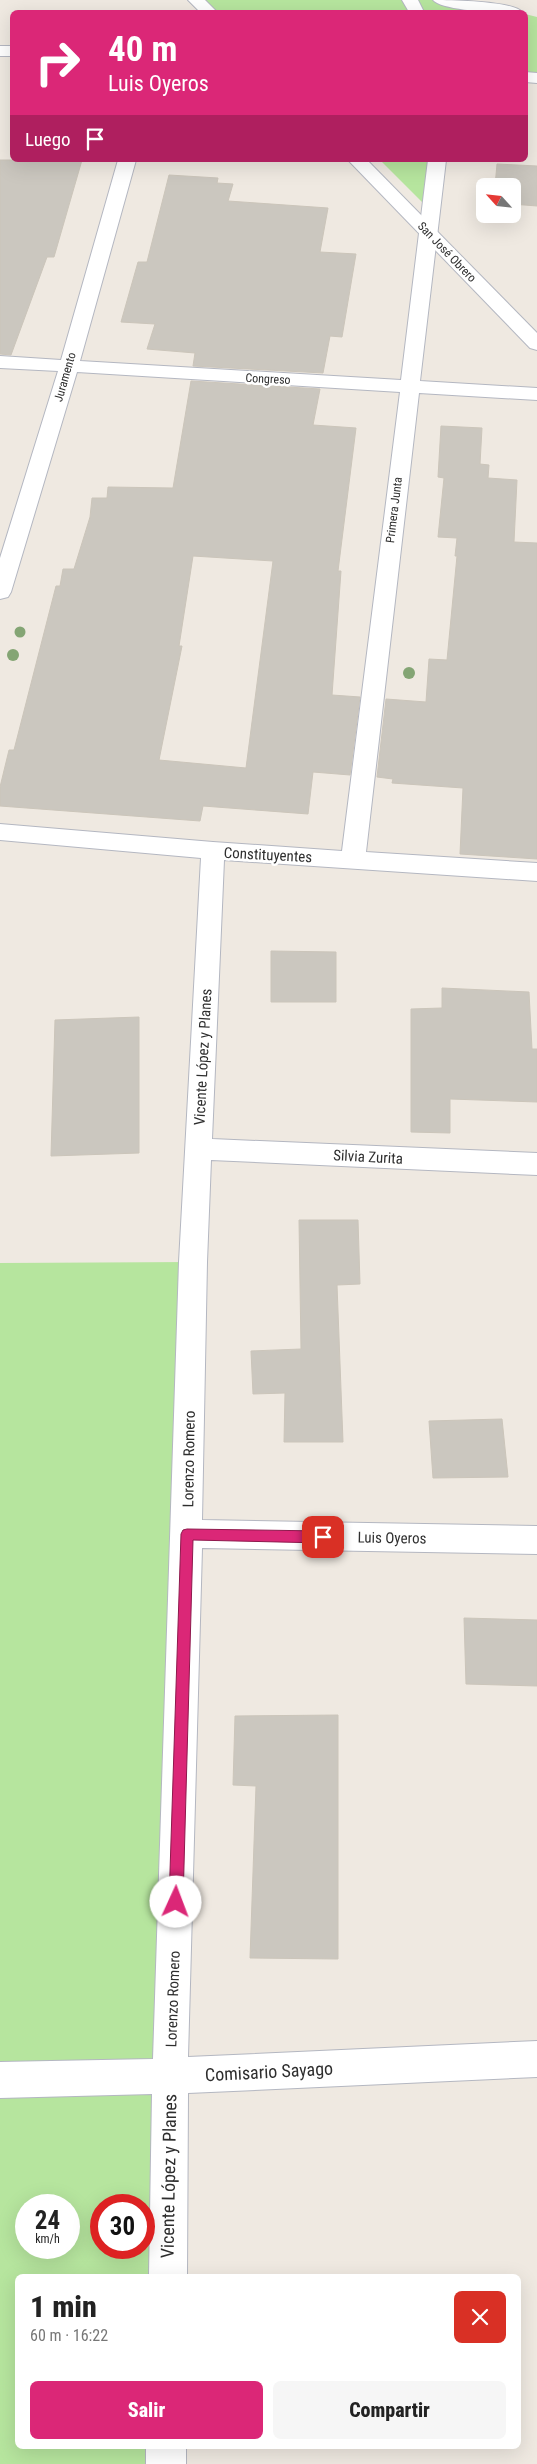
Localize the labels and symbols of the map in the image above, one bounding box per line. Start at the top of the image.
north arrow [476,178,521,222]
street label: San José Obrero [415,219,479,285]
street label: Juramento [51,351,79,403]
street label: Congreso [245,371,291,387]
street label: Primera Junta [383,476,405,544]
street label: Constituyentes [223,844,313,866]
street label: Vicente López y Planes [190,988,216,1126]
street label: Silvia Zurita [333,1146,403,1168]
street label: Lorenzo Romero [179,1411,199,1507]
pin [302,1516,344,1558]
street label: Luis Oyeros [357,1528,427,1548]
position arrow [149,1875,201,1927]
street label: Lorenzo Romero [162,1950,184,2048]
street label: Comisario Sayago [204,2058,334,2085]
street label: Vicente López y Planes [157,2094,180,2258]
speed limit sign: 30 [90,2194,155,2259]

